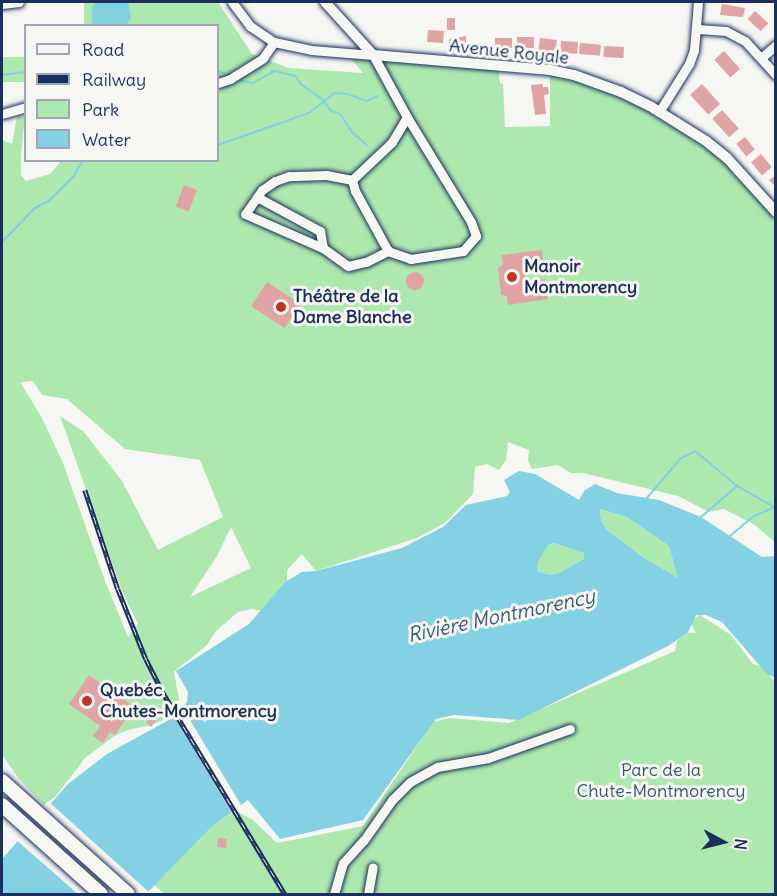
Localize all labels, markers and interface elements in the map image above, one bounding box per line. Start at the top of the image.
legend [24,24,219,162]
street label: Avenue Royale [448,35,570,69]
text: Road [82,38,124,61]
text: Railway [82,68,146,91]
text: Park [82,98,119,121]
text: Water [82,128,131,151]
place label: Manoir Montmorency [524,256,637,298]
marker: Manoir Montmorency [505,270,519,284]
place label: Théâtre de la Dame Blanche [293,286,412,328]
marker: Théâtre de la Dame Blanche [274,300,288,314]
water label: Rivière Montmorency [405,583,597,647]
place label: Quebéc Chutes-Montmorency [100,680,277,722]
marker: Quebéc Chutes-Montmorency [78,692,96,710]
park label: Parc de la Chute-Montmorency [576,760,746,802]
north arrow [693,812,753,872]
text: N [730,837,751,851]

